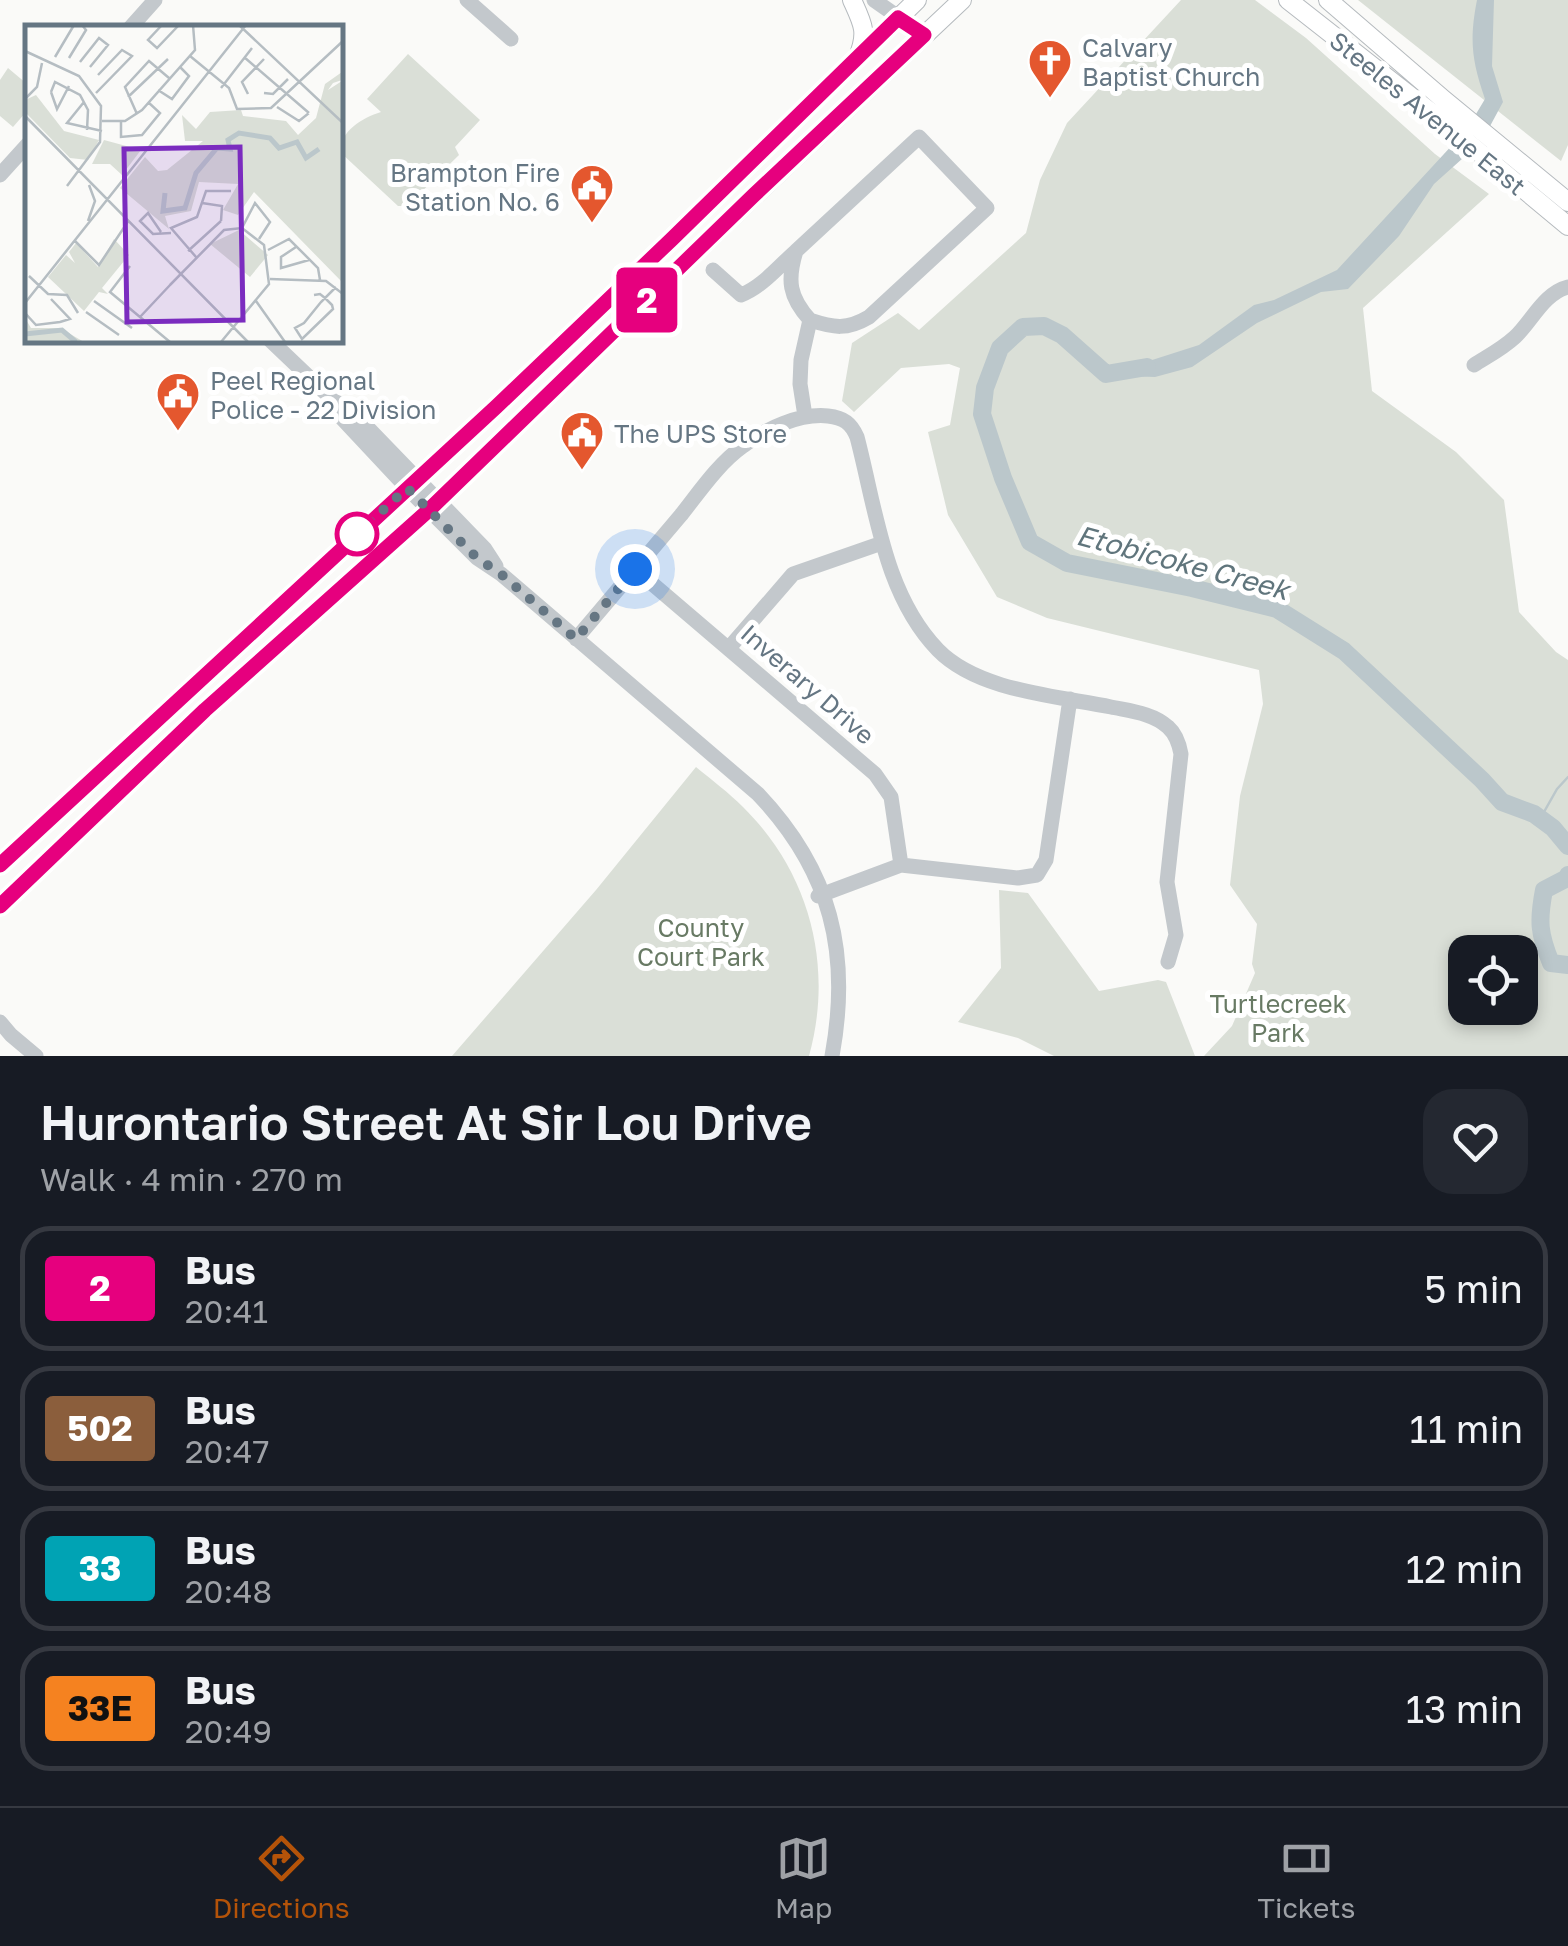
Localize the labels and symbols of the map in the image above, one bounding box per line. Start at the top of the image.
street label: Steeles Avenue East [1324,24,1532,202]
inset map [25,25,342,342]
place label: Calvary Baptist Church [1082,32,1260,92]
church icon: Calvary Baptist Church [1027,38,1073,99]
place label: Brampton Fire Station No. 6 [390,157,560,217]
public building icon: Brampton Fire Station No. 6 [569,163,615,224]
line badge: 2 [614,268,680,332]
place label: Peel Regional Police - 22 Division [210,365,436,425]
public building icon: Peel Regional Police - 22 Division [155,371,201,432]
public building icon: The UPS Store [559,410,605,471]
place label: The UPS Store [614,418,787,449]
unlabelled marker [336,513,378,555]
water label: Etobicoke Creek [1073,518,1296,607]
your location [610,544,660,594]
street label: Inverary Drive [735,618,881,750]
park label: County Court Park [637,912,765,972]
park label: Turtlecreek Park [1209,988,1347,1048]

